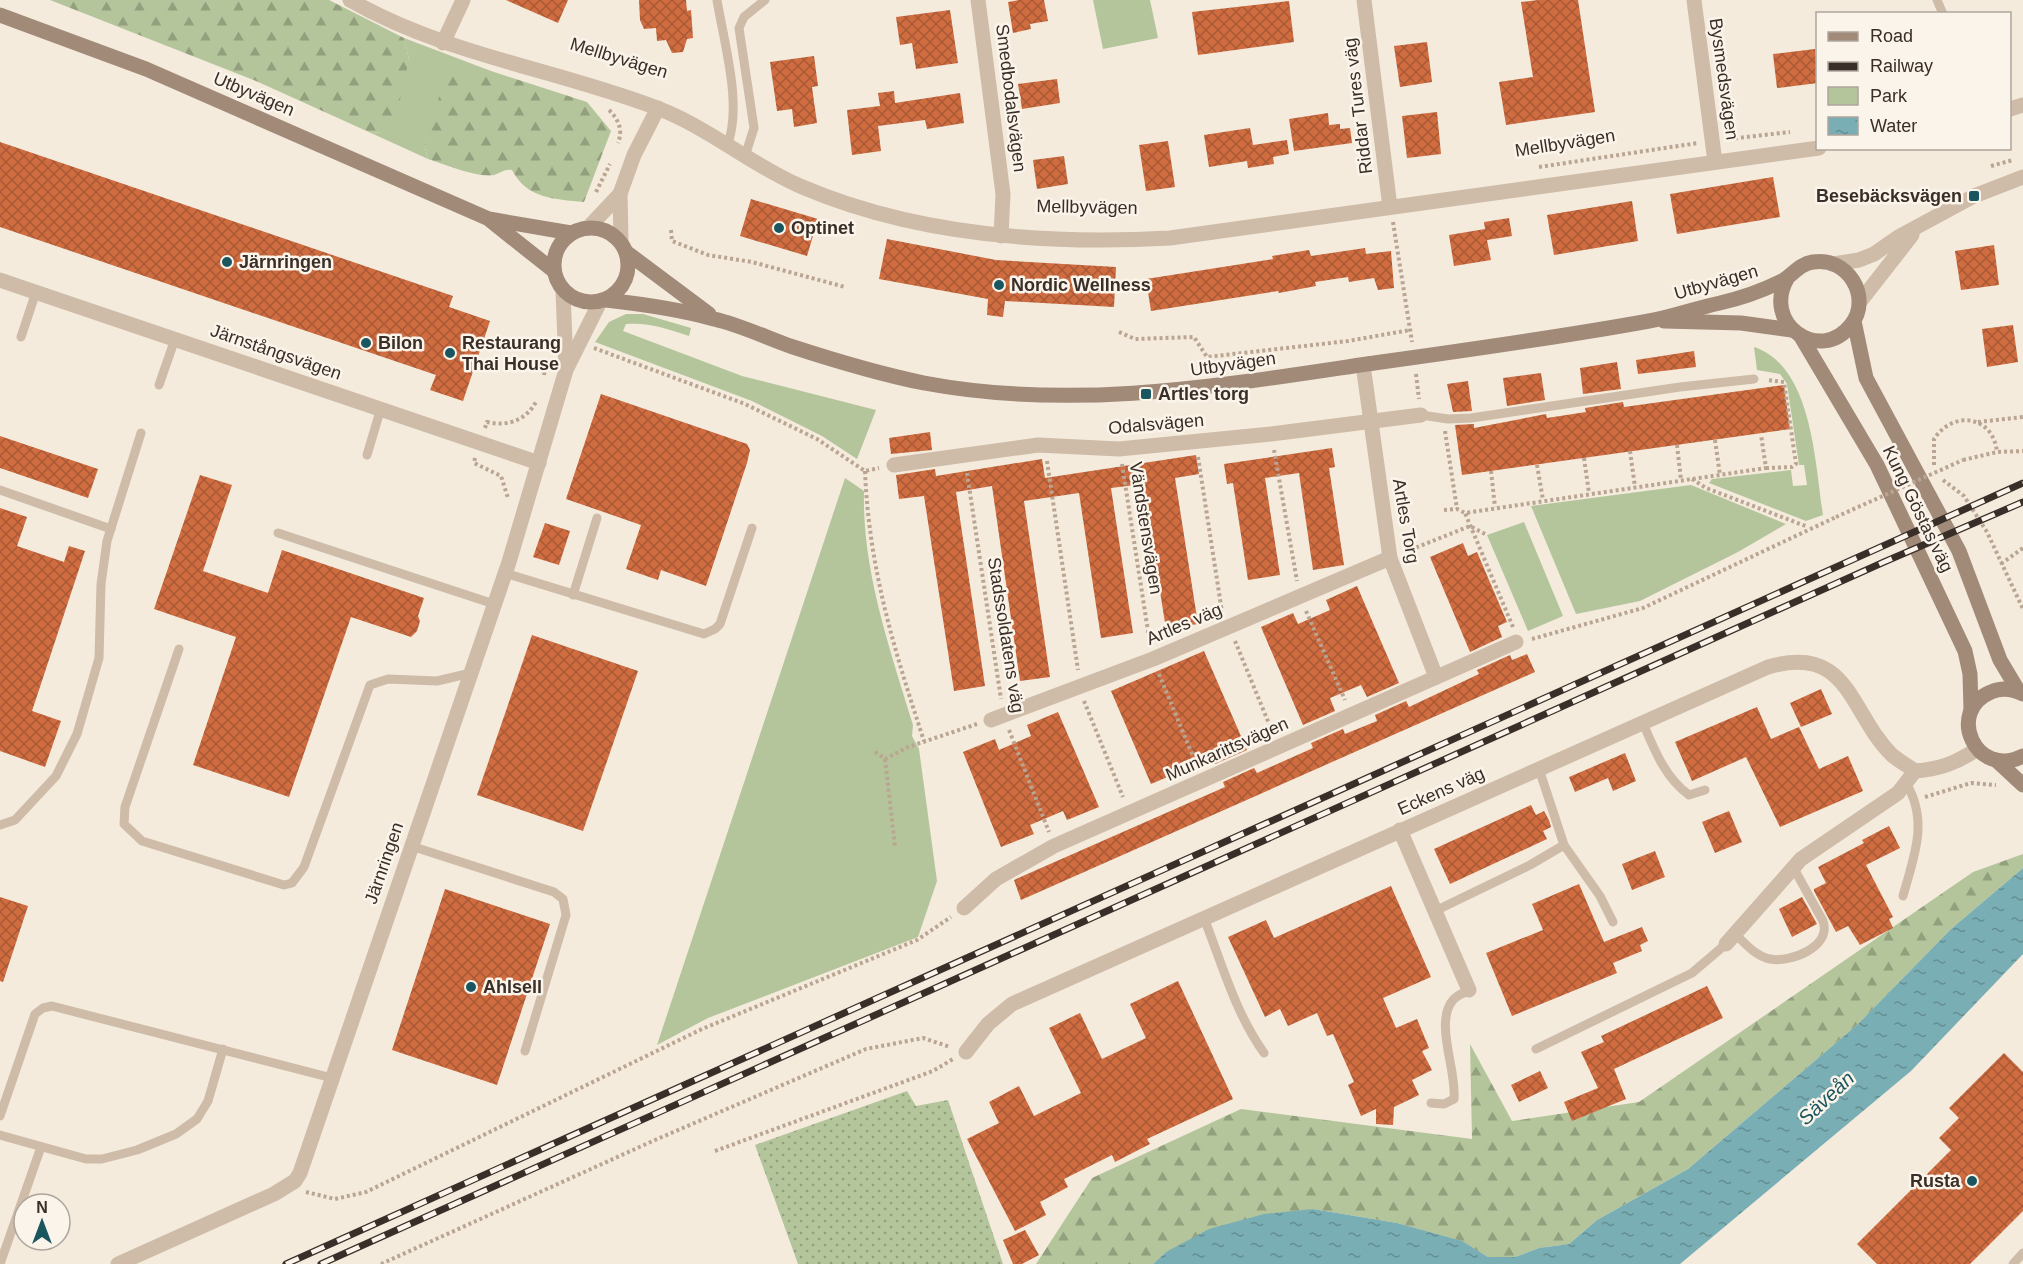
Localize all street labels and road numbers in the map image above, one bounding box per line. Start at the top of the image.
street label: Bysmedsvägen [1706,17,1742,141]
street label: Smedbodalsvägen [992,23,1030,173]
street label: Mellbyvägen [568,34,670,82]
street label: Riddar Tures väg [1340,37,1376,175]
street label: Utbyvägen [210,68,298,120]
street label: Mellbyvägen [1514,125,1616,161]
street label: Mellbyvägen [1036,196,1138,218]
street label: Utbyvägen [1672,261,1760,303]
street label: Järnstångsvägen [208,320,344,384]
street label: Utbyvägen [1189,348,1277,380]
street label: Odalsvägen [1107,410,1205,438]
street label: Kung Göstas väg [1879,443,1957,575]
street label: Vändstensvägen [1126,460,1166,596]
street label: Artles Torg [1389,477,1423,565]
street label: Stadssoldatens väg [984,556,1028,714]
street label: Artles väg [1143,599,1225,649]
street label: Munkarittsvägen [1163,713,1291,785]
street label: Eckens väg [1394,763,1488,819]
street label: Järnringen [361,820,407,906]

